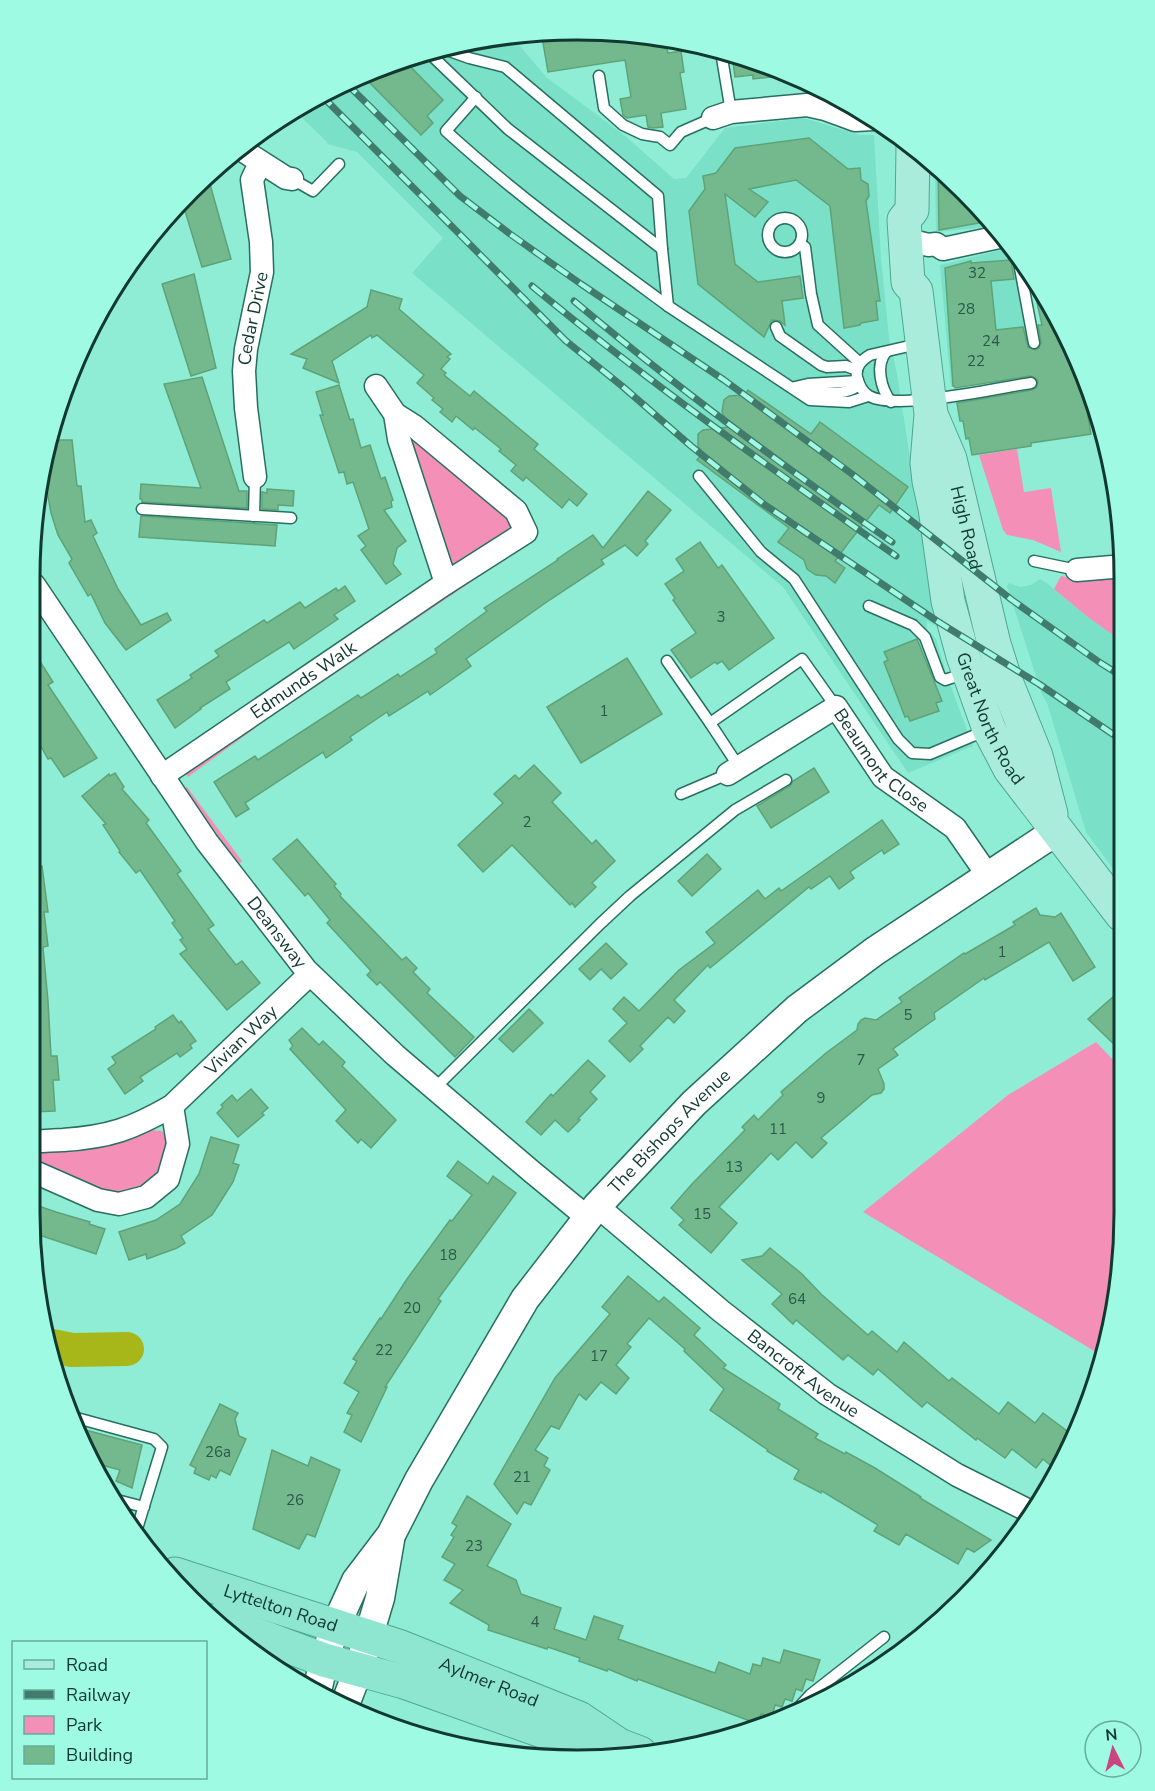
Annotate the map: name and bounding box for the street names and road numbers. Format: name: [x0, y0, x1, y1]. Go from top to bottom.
street label: Cedar Drive: [233, 269, 274, 366]
street label: High Road: [945, 483, 988, 572]
street label: Edmunds Walk: [246, 635, 362, 724]
street label: Great North Road: [951, 649, 1030, 790]
street label: Beaumont Close: [828, 704, 934, 818]
street label: Deansway: [241, 891, 313, 974]
street label: Vivian Way: [199, 999, 283, 1081]
street label: The Bishops Avenue: [603, 1063, 736, 1199]
street label: Bancroft Avenue: [742, 1324, 864, 1423]
street label: Lyttelton Road: [221, 1578, 341, 1638]
street label: Aylmer Road: [435, 1651, 542, 1713]

